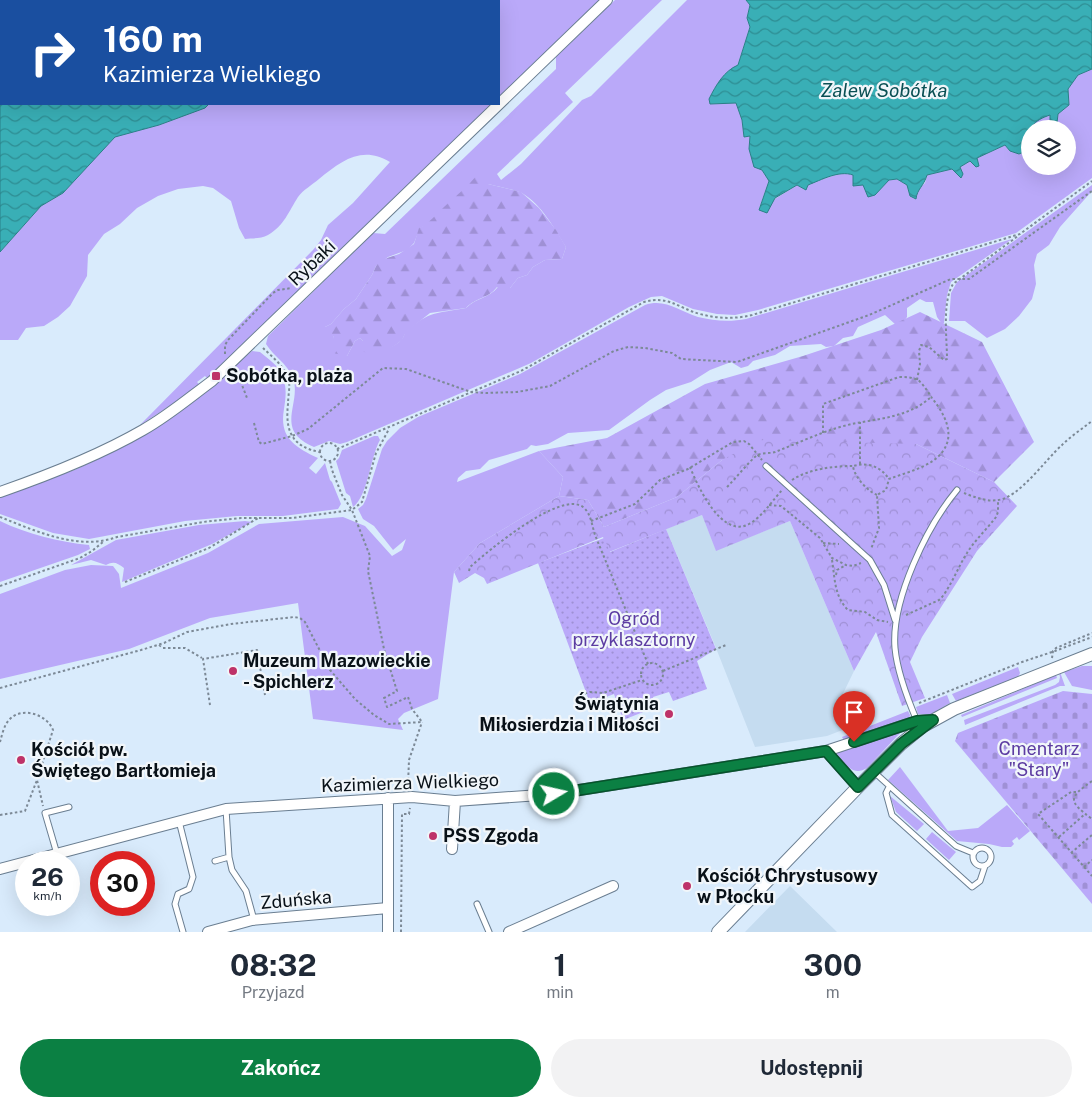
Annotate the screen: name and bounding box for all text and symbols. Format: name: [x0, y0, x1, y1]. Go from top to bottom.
text: 160 m: [103, 19, 203, 60]
icon: right: [20, 20, 85, 85]
text: Kazimierza Wielkiego: [103, 61, 321, 87]
water label: Zalew Sobótka: [821, 79, 947, 101]
map controls: [1021, 120, 1076, 175]
button: layers: [1021, 120, 1076, 175]
street label: Rybaki: [284, 235, 339, 290]
place label: Sobótka, plaża: [226, 365, 353, 386]
marker: Sobótka, plaża: [210, 370, 222, 382]
park label: Ogród przyklasztorny: [573, 608, 696, 650]
place label: Muzeum Mazowieckie - Spichlerz: [243, 650, 431, 692]
marker: Muzeum Mazowieckie - Spichlerz: [227, 665, 239, 677]
pin: [833, 691, 875, 742]
place label: Świątynia Miłosierdzia i Miłości: [479, 692, 659, 735]
icon: arrive: [840, 698, 868, 726]
marker: Świątynia Miłosierdzia i Miłości: [663, 708, 675, 720]
park label: Cmentarz "Stary": [999, 738, 1079, 780]
place label: Kościół pw. Świętego Bartłomieja: [31, 739, 216, 781]
marker: Kościół pw. Świętego Bartłomieja: [15, 754, 27, 766]
position arrow: [527, 767, 579, 819]
street label: Kazimierza Wielkiego: [321, 769, 499, 796]
place label: PSS Zgoda: [443, 825, 539, 846]
marker: PSS Zgoda: [427, 830, 439, 842]
speed limit sign: 30: [90, 851, 155, 916]
text: 26: [31, 862, 64, 892]
place label: Kościół Chrystusowy w Płocku: [697, 865, 878, 907]
marker: Kościół Chrystusowy w Płocku: [681, 880, 693, 892]
street label: Zduńska: [259, 886, 333, 913]
text: km/h: [33, 889, 62, 903]
text: 08:32: [230, 947, 316, 983]
text: 1: [554, 947, 566, 983]
text: 300: [804, 947, 862, 983]
text: Przyjazd: [242, 983, 305, 1002]
text: min: [546, 983, 574, 1002]
text: m: [826, 983, 840, 1002]
button: Zakończ: [20, 1039, 541, 1097]
button: Udostępnij: [551, 1039, 1072, 1097]

